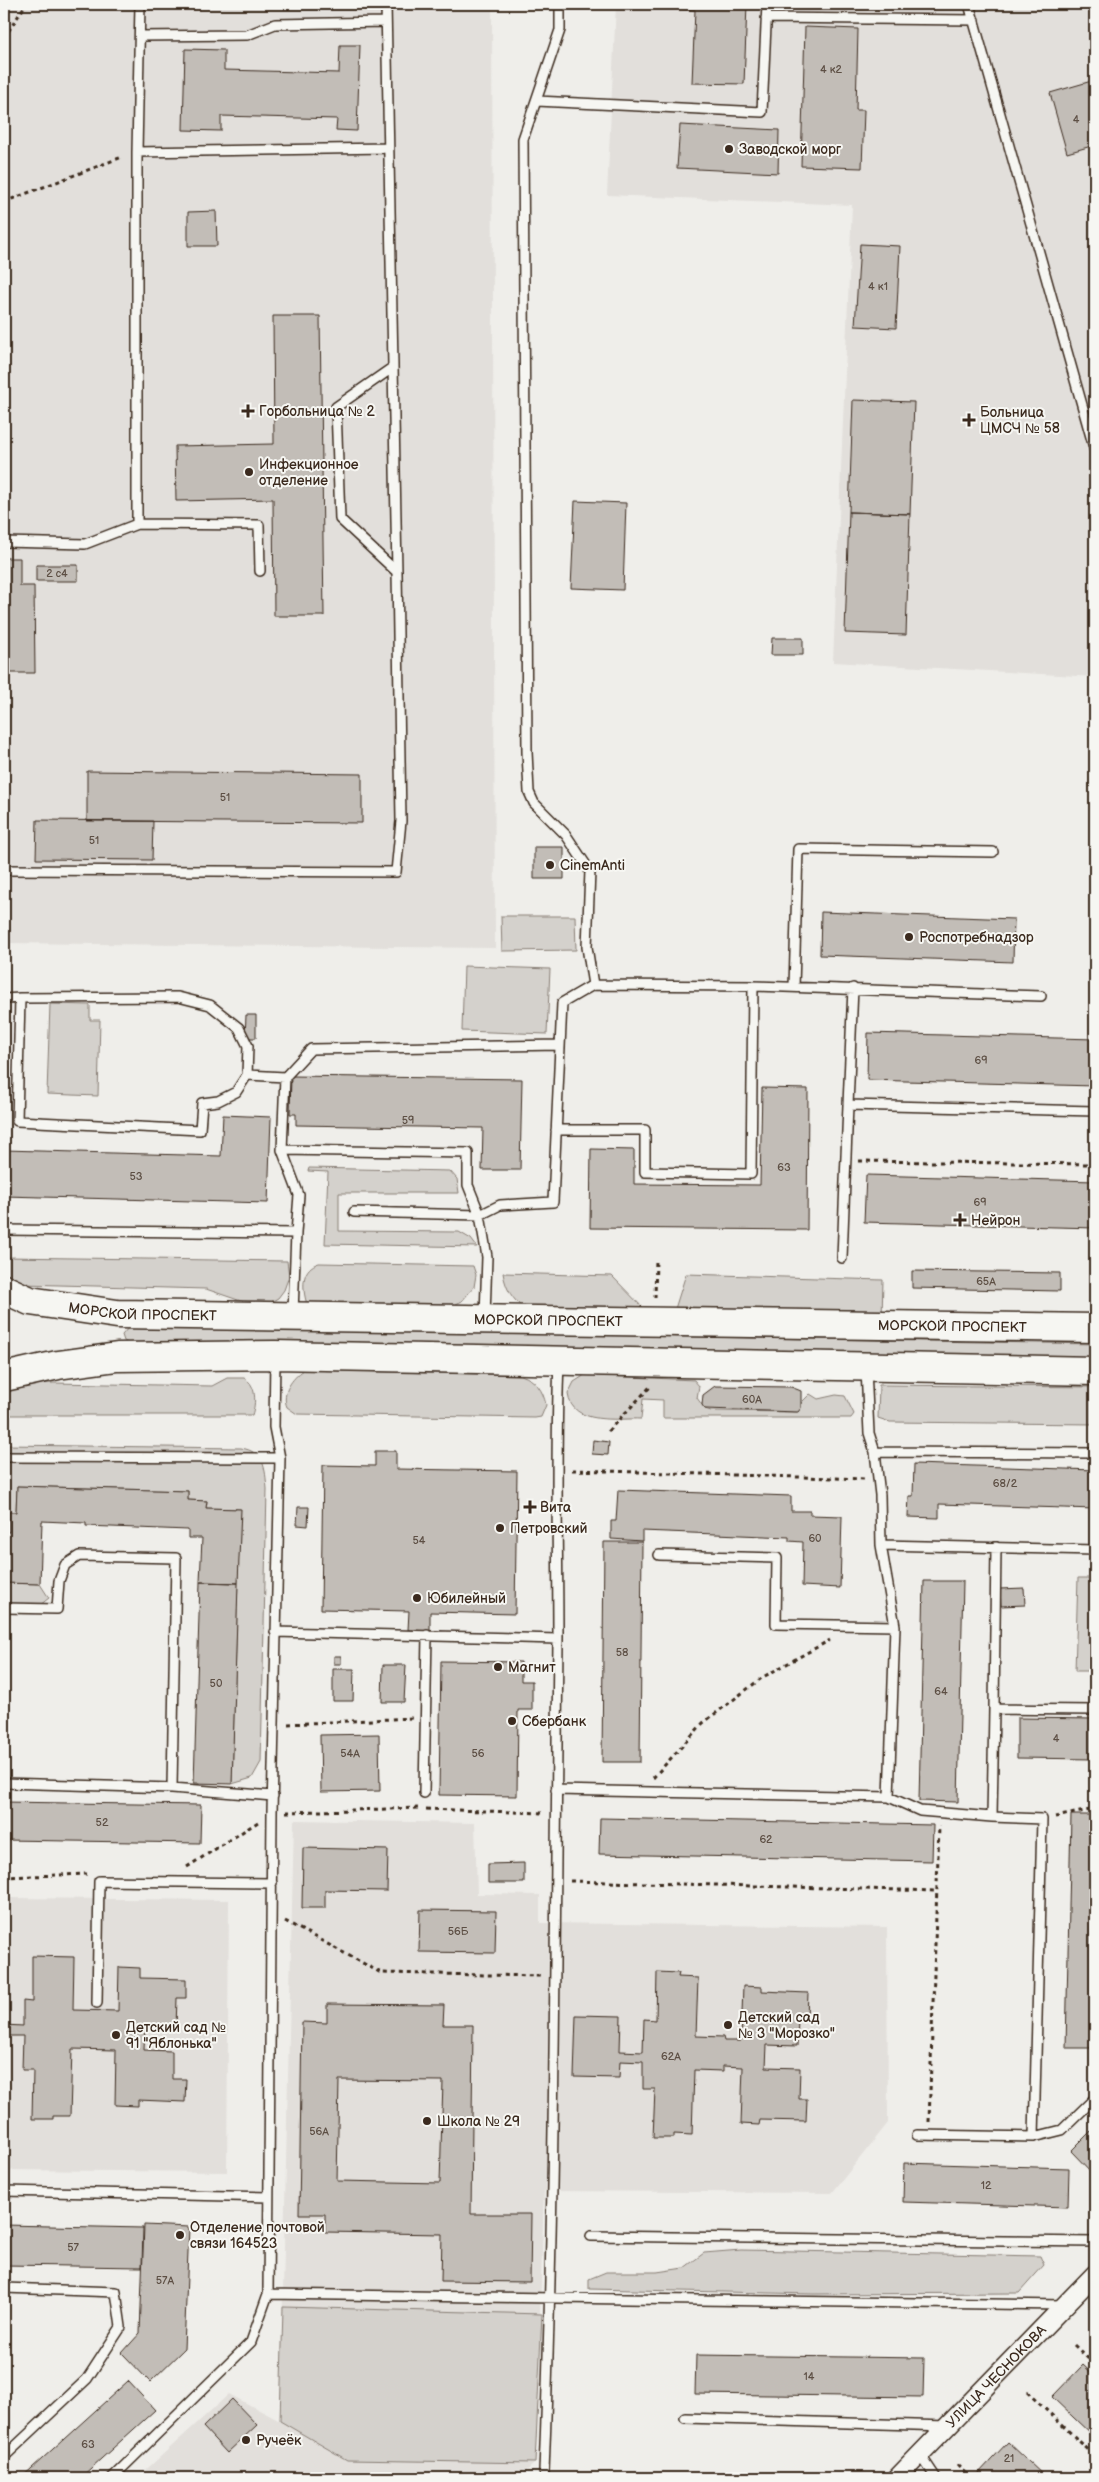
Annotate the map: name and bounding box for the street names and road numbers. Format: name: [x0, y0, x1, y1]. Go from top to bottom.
street label: МОРСКОЙ ПРОСПЕКТ: [67, 1298, 218, 1324]
street label: МОРСКОЙ ПРОСПЕКТ: [474, 1311, 624, 1330]
street label: МОРСКОЙ ПРОСПЕКТ: [878, 1316, 1028, 1336]
street label: УЛИЦА ЧЕСНОКОВА: [942, 2321, 1050, 2431]

